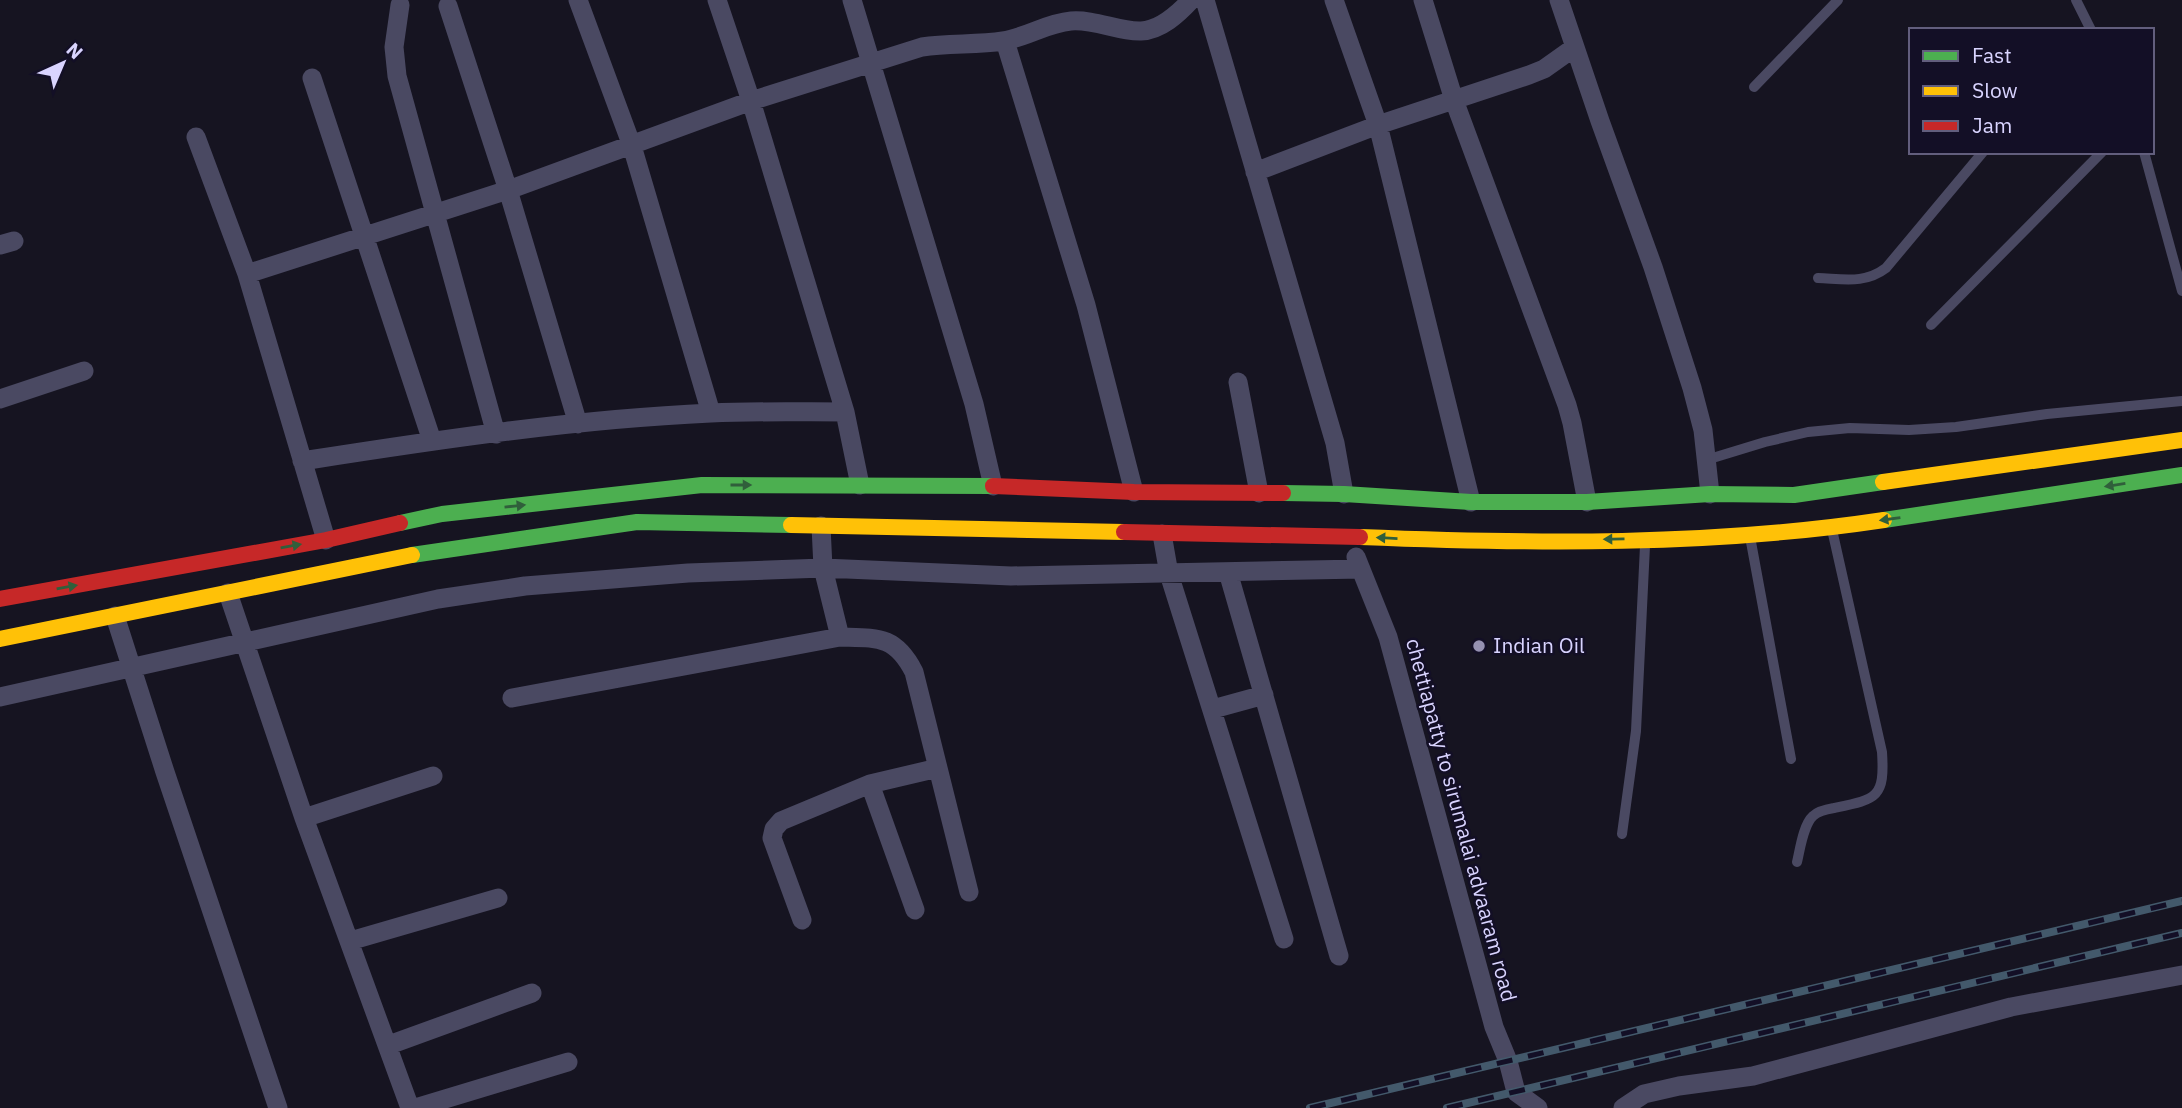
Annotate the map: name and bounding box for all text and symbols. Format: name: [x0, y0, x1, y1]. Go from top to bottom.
north arrow: [28, 28, 98, 98]
legend: [1909, 28, 2154, 154]
text: N: [62, 37, 88, 64]
text: Fast: [1972, 41, 2012, 69]
text: Slow: [1972, 76, 2018, 104]
text: Jam: [1972, 111, 2012, 139]
one-way arrow: [730, 479, 752, 491]
one-way arrow: [2103, 480, 2125, 491]
one-way arrow: [504, 500, 526, 511]
one-way arrow: [1878, 514, 1900, 525]
one-way arrow: [1375, 532, 1397, 543]
one-way arrow: [1603, 534, 1625, 545]
one-way arrow: [280, 540, 302, 551]
one-way arrow: [56, 581, 78, 592]
place label: Indian Oil: [1493, 631, 1585, 659]
street label: chettiapatty to sirumalai advaaram road: [1400, 635, 1524, 1005]
marker: Indian Oil: [1471, 638, 1487, 654]

